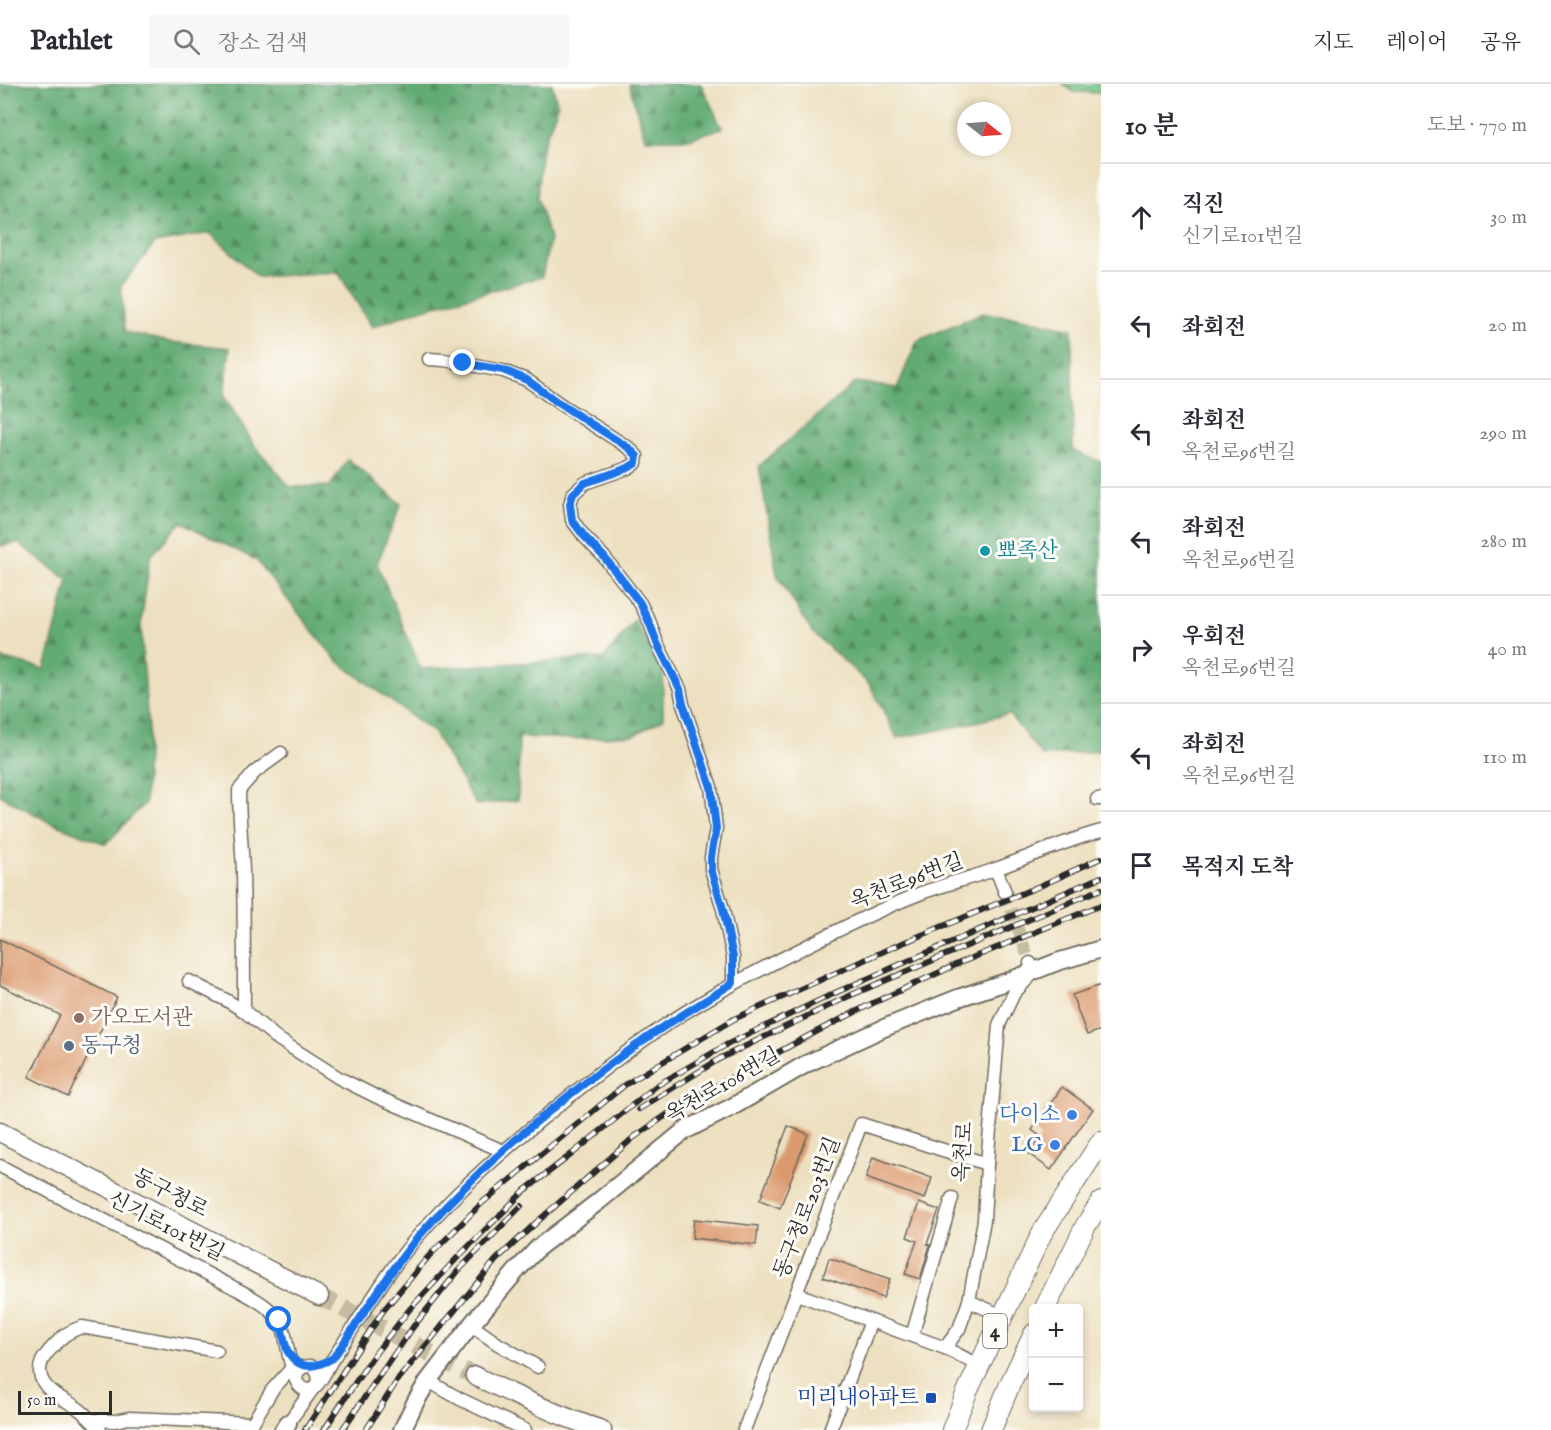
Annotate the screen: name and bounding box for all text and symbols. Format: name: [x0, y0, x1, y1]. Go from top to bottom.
search box: [149, 14, 569, 68]
text: Pathlet: [30, 24, 113, 59]
icon: search: [170, 25, 203, 58]
text: 장소 검색: [218, 30, 307, 58]
text: 지도: [1313, 30, 1354, 57]
text: 레이어: [1387, 30, 1447, 57]
text: 공유: [1480, 30, 1521, 57]
north arrow: [957, 102, 1011, 156]
text: 10 분: [1125, 110, 1178, 143]
text: 도보 · 770 m: [1427, 113, 1527, 138]
text: 직진: [1182, 191, 1225, 219]
icon: ahead: [1125, 201, 1158, 234]
text: 30 m: [1490, 205, 1527, 230]
text: 신기로101번길: [1182, 224, 1303, 249]
icon: left: [1125, 309, 1158, 342]
text: 20 m: [1488, 313, 1527, 338]
text: 좌회전: [1182, 314, 1246, 342]
route end: [449, 349, 475, 375]
text: 좌회전: [1182, 407, 1246, 435]
icon: left: [1125, 417, 1158, 450]
text: 290 m: [1479, 421, 1527, 446]
text: 옥천로96번길: [1182, 440, 1296, 465]
text: 좌회전: [1182, 515, 1246, 543]
icon: left: [1125, 525, 1158, 558]
text: 280 m: [1480, 529, 1527, 554]
place label: 뾰족산: [997, 538, 1059, 565]
marker: 뾰족산: [978, 544, 992, 558]
text: 옥천로96번길: [1182, 548, 1296, 573]
text: 우회전: [1182, 623, 1246, 651]
icon: right: [1125, 633, 1158, 666]
text: 40 m: [1488, 637, 1527, 662]
text: 옥천로96번길: [1182, 656, 1296, 681]
text: 좌회전: [1182, 731, 1246, 759]
icon: left: [1125, 741, 1158, 774]
text: 110 m: [1483, 745, 1527, 770]
text: 옥천로96번길: [1182, 764, 1296, 789]
street label: 옥천로96번길: [846, 848, 968, 916]
icon: arrive: [1125, 849, 1158, 882]
text: 목적지 도착: [1182, 854, 1293, 882]
place label: 가오도서관: [91, 1005, 193, 1032]
marker: 가오도서관: [72, 1011, 86, 1025]
place label: 동구청: [81, 1033, 142, 1060]
marker: 동구청: [62, 1039, 76, 1053]
street label: 옥천로106번길: [661, 1042, 785, 1130]
place label: 다이소: [999, 1102, 1060, 1129]
marker: 다이소: [1065, 1108, 1079, 1122]
street label: 옥천로: [948, 1121, 980, 1183]
place label: LG: [1011, 1132, 1043, 1159]
street label: 동구청로203번길: [769, 1133, 847, 1283]
marker: LG: [1048, 1138, 1062, 1152]
street label: 동구청로: [128, 1164, 212, 1224]
street label: 신기로101번길: [103, 1186, 229, 1268]
map controls: [1029, 1304, 1083, 1412]
button: +: [1029, 1304, 1083, 1358]
route start: [265, 1306, 291, 1332]
road number: 4: [983, 1314, 1007, 1348]
button: −: [1029, 1358, 1083, 1412]
place label: 미리내아파트: [797, 1385, 919, 1412]
scale bar: [18, 1388, 112, 1416]
text: 50 m: [27, 1391, 56, 1411]
marker: 미리내아파트: [924, 1391, 938, 1405]

